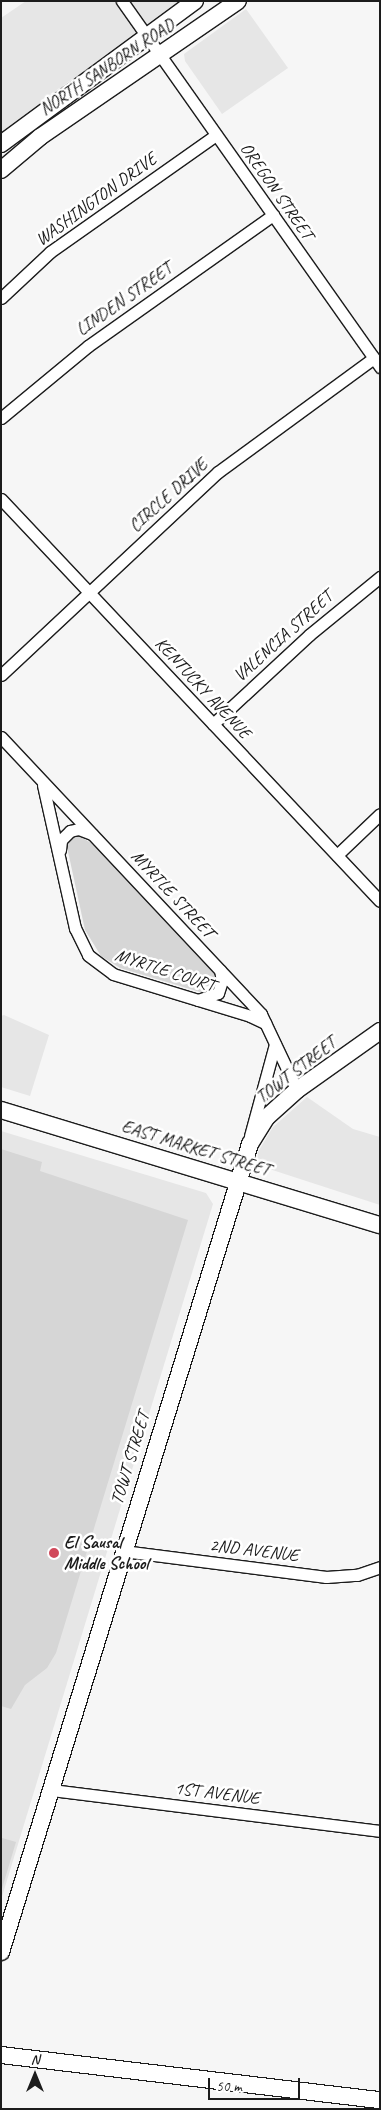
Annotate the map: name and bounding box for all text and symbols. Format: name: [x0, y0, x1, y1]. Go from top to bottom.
street label: NORTH SANBORN ROAD: [35, 14, 179, 120]
street label: OREGON STREET: [236, 138, 318, 244]
street label: WASHINGTON DRIVE: [31, 148, 161, 250]
street label: LINDEN STREET: [72, 258, 176, 340]
street label: CIRCLE DRIVE: [124, 454, 212, 536]
street label: VALENCIA STREET: [229, 586, 337, 686]
street label: KENTUCKY AVENUE: [150, 633, 256, 743]
street label: MYRTLE STREET: [127, 845, 219, 943]
street label: MYRTLE COURT: [113, 944, 217, 996]
street label: TOWT STREET: [252, 1032, 340, 1108]
street label: EAST MARKET STREET: [119, 1115, 273, 1181]
street label: TOWT STREET: [106, 1409, 154, 1507]
place label: El Sausal Middle School: [64, 1532, 149, 1575]
street label: 2ND AVENUE: [209, 1534, 299, 1566]
marker: El Sausal Middle School: [48, 1547, 60, 1559]
street label: 1ST AVENUE: [174, 1777, 260, 1809]
north arrow: [10, 2050, 60, 2100]
text: N: [31, 2051, 39, 2068]
scale bar: [211, 2068, 304, 2100]
text: 50 m: [216, 2077, 242, 2096]

